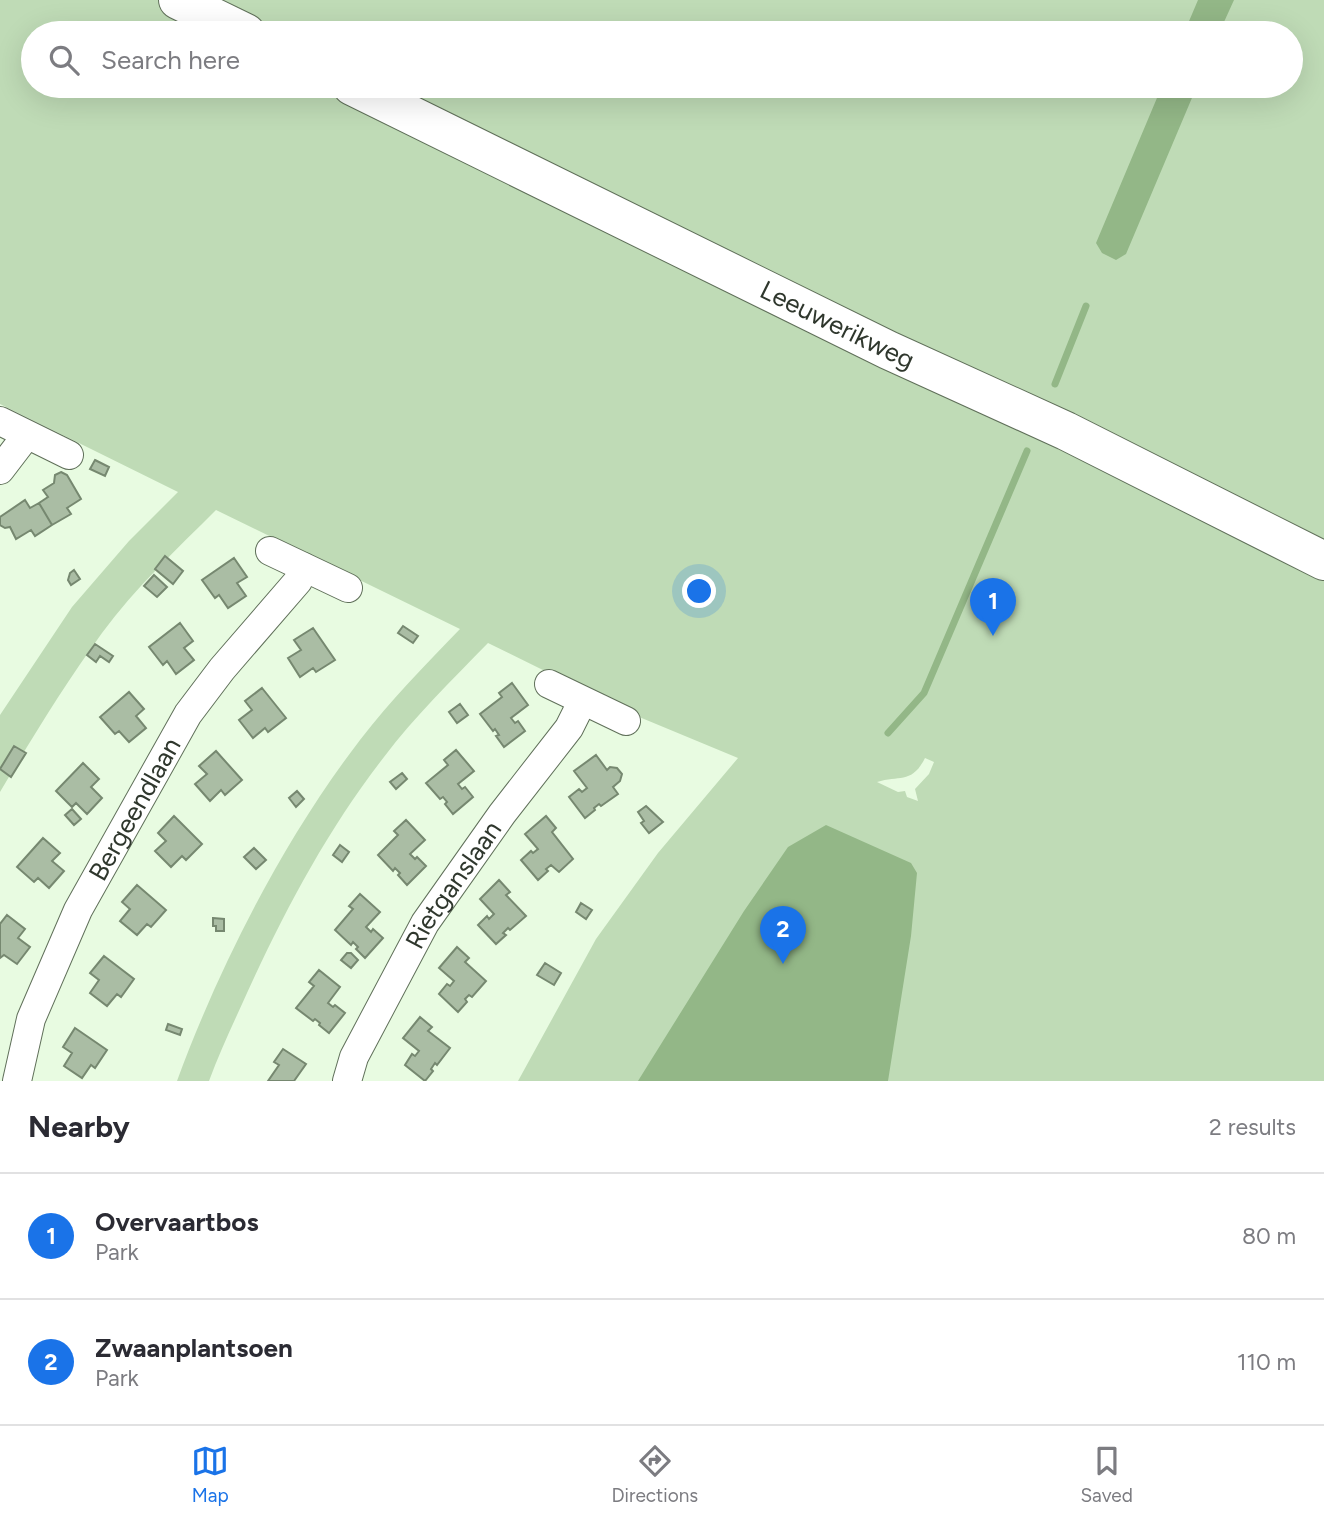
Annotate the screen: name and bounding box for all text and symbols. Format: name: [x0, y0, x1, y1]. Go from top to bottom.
search box: [21, 21, 1303, 98]
icon: search: [45, 41, 83, 79]
text: Search here: [101, 44, 240, 76]
street label: Leeuwerikweg: [755, 274, 920, 376]
your location: [682, 574, 716, 608]
pin: 1: [970, 578, 1016, 636]
street label: Bergeendlaan: [82, 732, 188, 886]
street label: Rietganslaan: [398, 815, 508, 954]
pin: 2: [760, 906, 806, 964]
text: Nearby: [28, 1108, 130, 1145]
text: 2 results: [1209, 1113, 1296, 1141]
text: Overvaartbos: [95, 1206, 259, 1238]
text: 1: [46, 1222, 56, 1250]
text: 80 m: [1242, 1222, 1296, 1250]
text: Park: [95, 1238, 139, 1266]
text: Zwaanplantsoen: [95, 1332, 293, 1364]
text: 2: [44, 1348, 58, 1376]
text: 110 m: [1237, 1348, 1296, 1376]
text: Park: [95, 1364, 139, 1392]
tab: Map: [191, 1442, 229, 1507]
tab: Directions: [611, 1442, 698, 1507]
tab: Saved: [1080, 1442, 1133, 1507]

